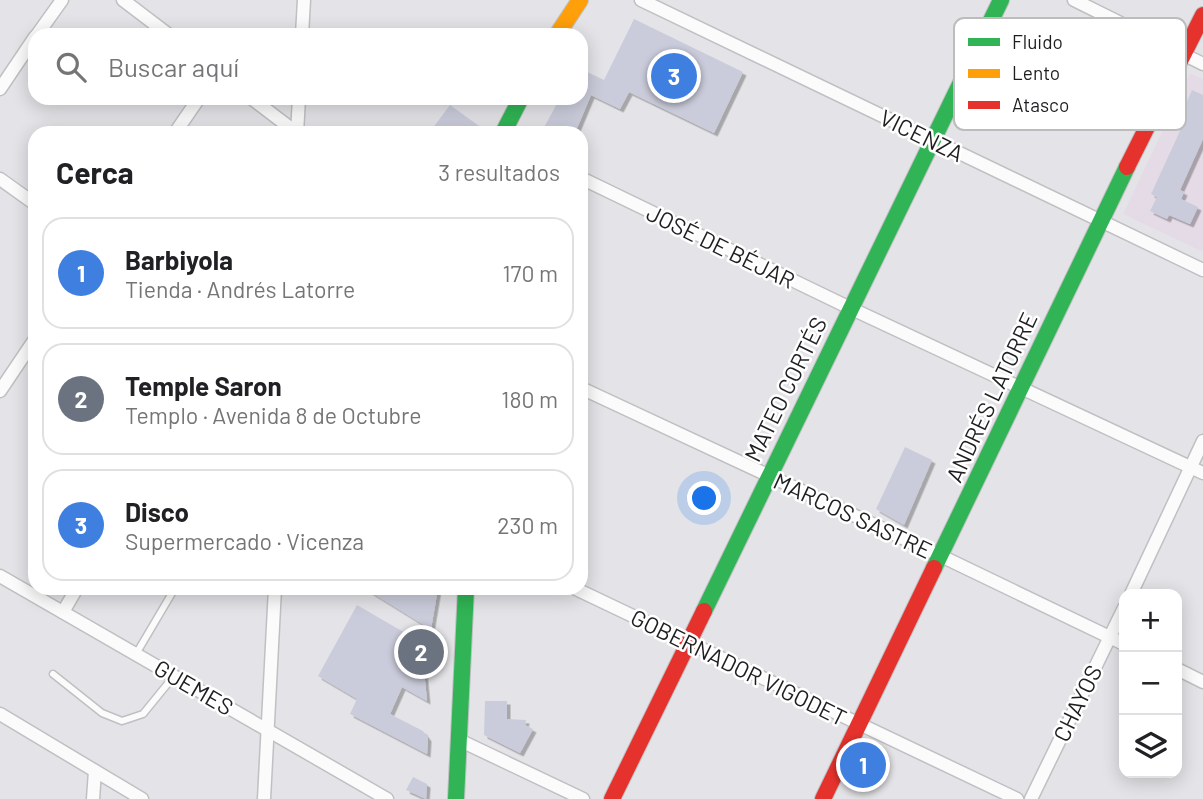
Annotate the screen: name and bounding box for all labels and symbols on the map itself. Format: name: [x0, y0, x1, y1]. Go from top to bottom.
legend: [954, 18, 1186, 130]
text: Fluido: [1012, 30, 1063, 53]
pin: 3: [651, 50, 697, 102]
text: Lento: [1012, 61, 1060, 84]
text: Atasco: [1012, 93, 1069, 116]
street label: VICENZA: [876, 103, 968, 167]
street label: JOSÉ DE BÉJAR: [642, 198, 800, 294]
street label: ANDRÉS LATORRE: [939, 308, 1043, 486]
street label: MATEO CORTÉS: [738, 312, 832, 466]
street label: MARCOS SASTRE: [769, 466, 937, 564]
your location: [687, 481, 721, 515]
street label: GOBERNADOR VIGODET: [627, 603, 851, 731]
pin: 2: [398, 626, 444, 678]
street label: GUEMES: [149, 653, 239, 721]
street label: CHAYOS: [1047, 660, 1107, 746]
pin: 1: [840, 739, 886, 791]

